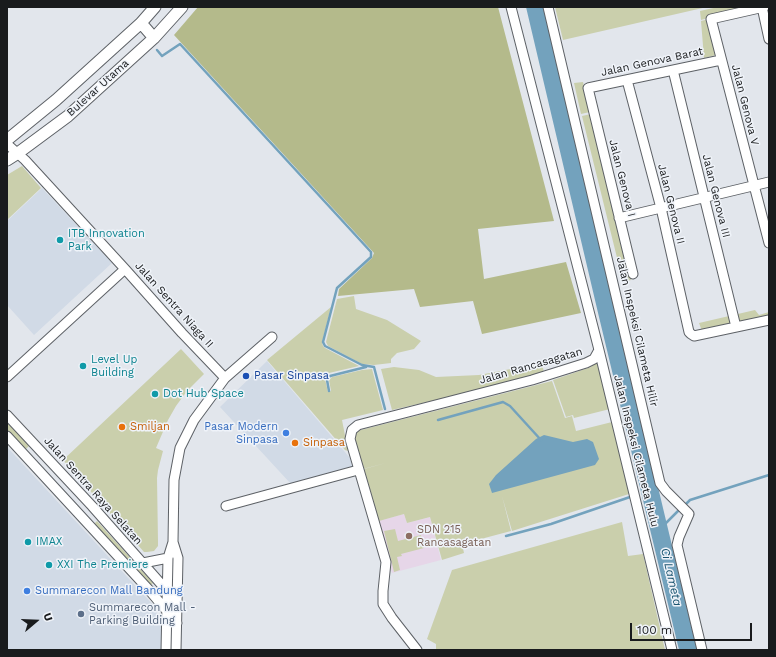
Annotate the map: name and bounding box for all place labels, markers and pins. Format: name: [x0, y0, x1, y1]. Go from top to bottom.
place label: ITB Innovation Park: [68, 227, 145, 253]
marker: ITB Innovation Park: [55, 235, 65, 245]
place label: Level Up Building: [91, 353, 137, 379]
marker: Level Up Building: [78, 361, 88, 371]
place label: Pasar Sinpasa: [254, 369, 329, 383]
marker: Pasar Sinpasa: [241, 371, 251, 381]
place label: Dot Hub Space: [163, 387, 244, 401]
marker: Dot Hub Space: [150, 389, 160, 399]
place label: Smiljan: [130, 420, 170, 434]
place label: Pasar Modern Sinpasa: [204, 420, 278, 446]
marker: Smiljan: [117, 422, 127, 432]
marker: Pasar Modern Sinpasa: [281, 428, 291, 438]
place label: Sinpasa: [303, 436, 345, 450]
marker: Sinpasa: [290, 438, 300, 448]
place label: SDN 215 Rancasagatan: [417, 523, 491, 549]
marker: SDN 215 Rancasagatan: [404, 531, 414, 541]
place label: IMAX: [36, 535, 62, 549]
marker: IMAX: [23, 537, 33, 547]
place label: XXI The Premiere: [57, 558, 148, 572]
marker: XXI The Premiere: [44, 560, 54, 570]
place label: Summarecon Mall Bandung: [35, 584, 183, 598]
marker: Summarecon Mall Bandung: [22, 586, 32, 596]
place label: Summarecon Mall - Parking Building: [89, 601, 196, 627]
marker: Summarecon Mall - Parking Building: [76, 609, 86, 619]

